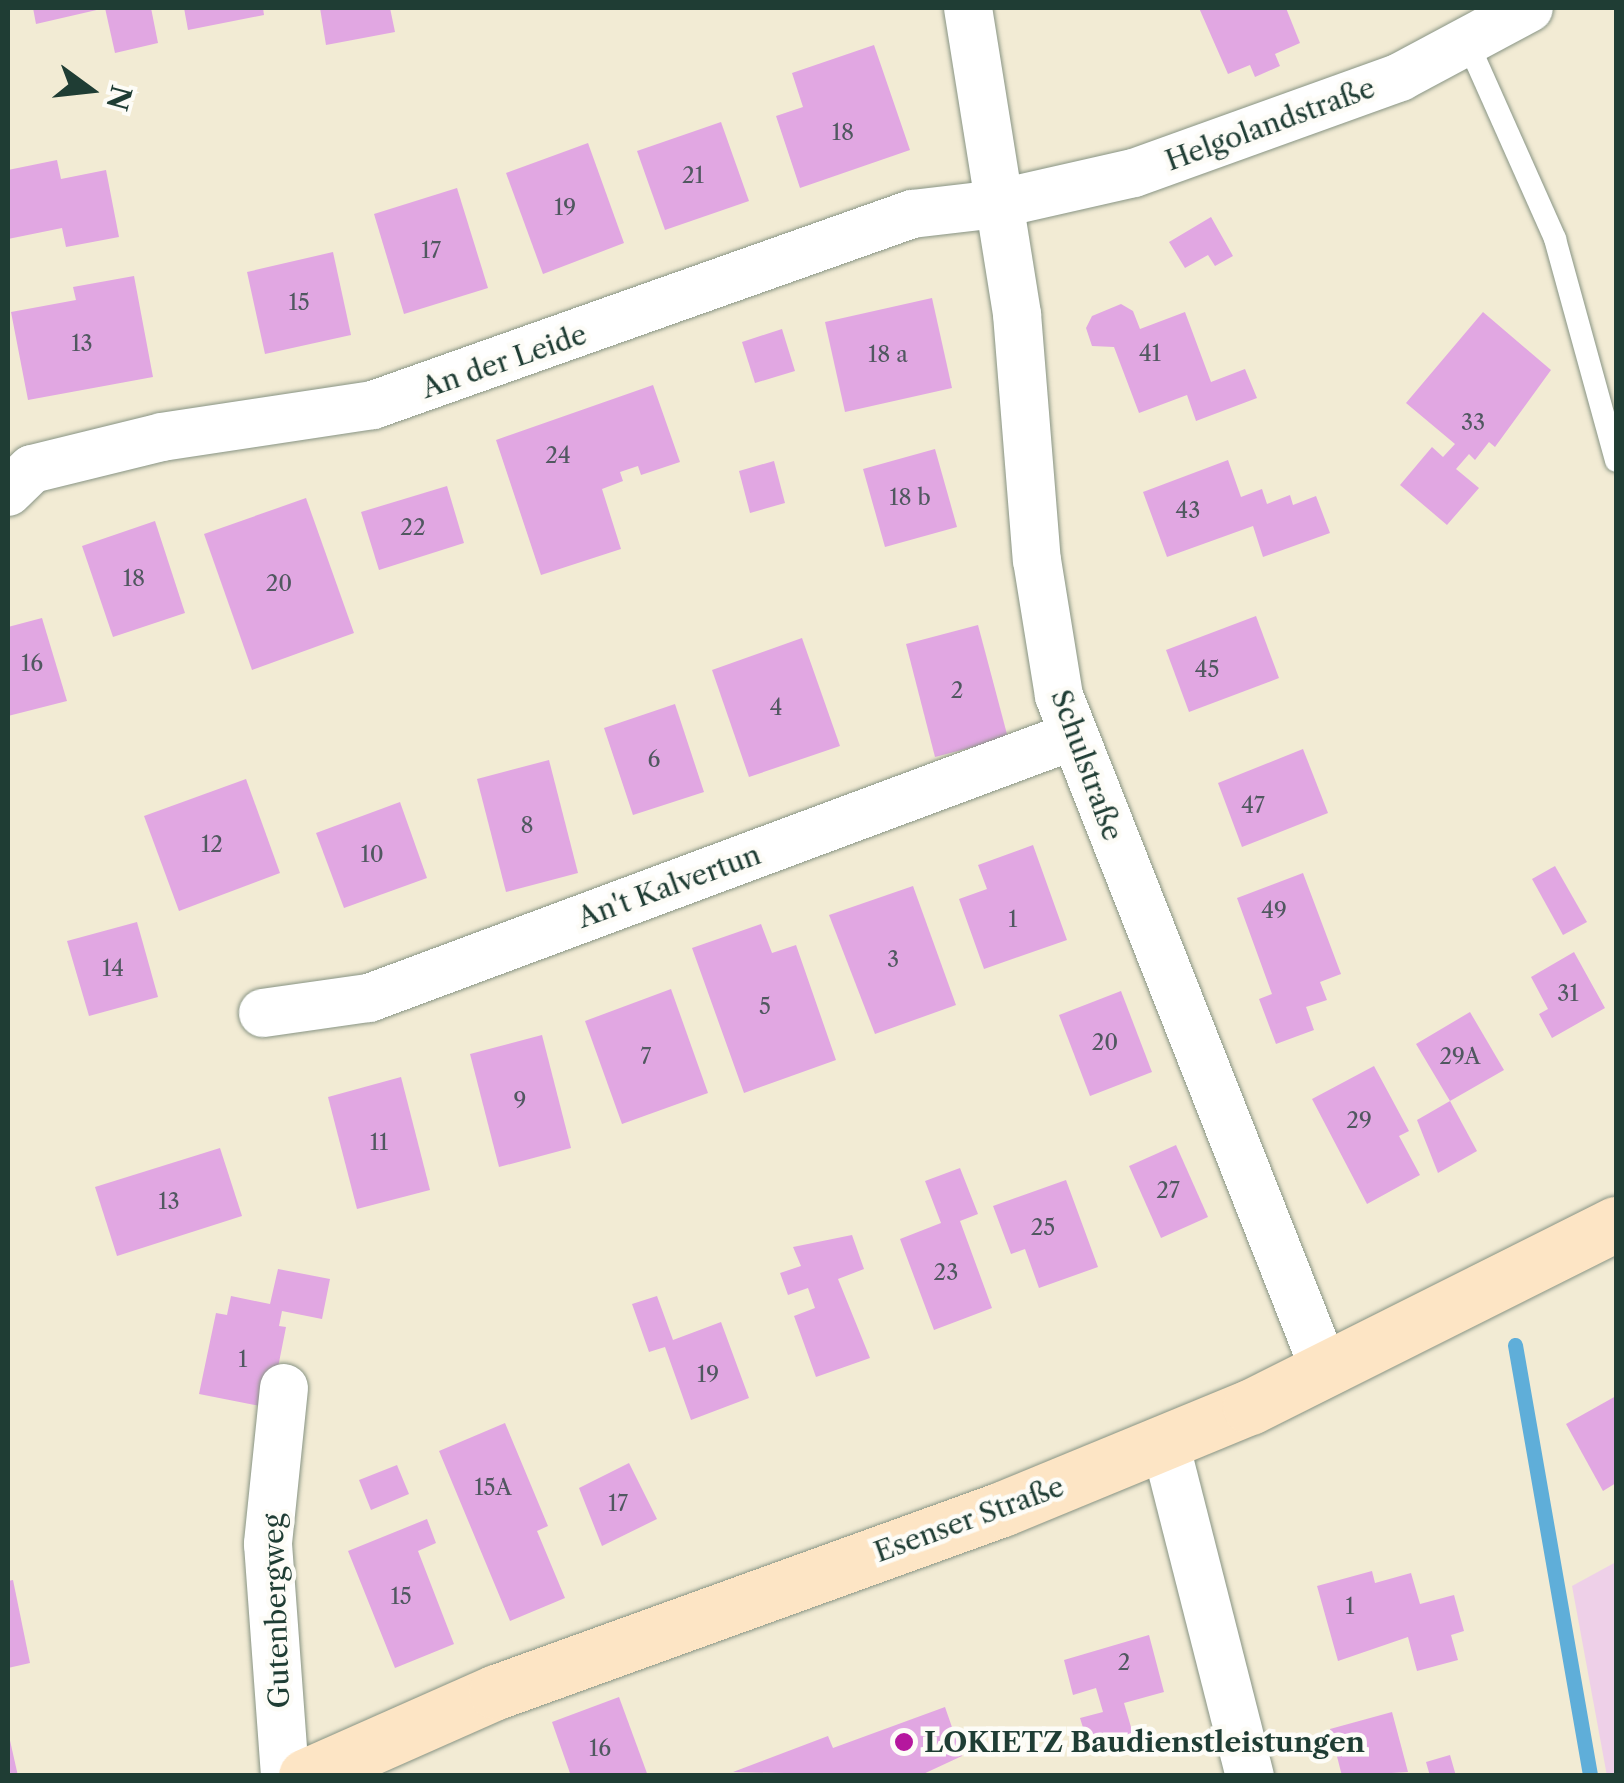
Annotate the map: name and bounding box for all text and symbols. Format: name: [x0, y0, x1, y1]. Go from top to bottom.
north arrow: [40, 40, 140, 140]
street label: Helgolandstraße: [1161, 71, 1379, 177]
text: N: [99, 82, 139, 114]
house number: 18: [832, 120, 854, 146]
house number: 21: [682, 163, 704, 189]
house number: 19: [554, 195, 576, 221]
house number: 17: [421, 238, 441, 264]
house number: 15: [288, 290, 310, 316]
street label: An der Leide: [417, 317, 591, 405]
house number: 13: [71, 331, 93, 357]
house number: 41: [1139, 341, 1161, 367]
house number: 18 a: [868, 342, 908, 368]
house number: 33: [1461, 410, 1485, 436]
house number: 24: [545, 443, 571, 469]
house number: 18 b: [889, 485, 931, 511]
house number: 43: [1176, 498, 1200, 524]
house number: 22: [400, 515, 426, 541]
house number: 18: [123, 566, 145, 592]
house number: 20: [266, 571, 292, 597]
house number: 16: [21, 651, 43, 677]
house number: 45: [1195, 657, 1219, 683]
house number: 2: [951, 678, 963, 704]
street label: Schulstraße: [1044, 685, 1130, 845]
house number: 4: [770, 695, 782, 721]
house number: 6: [648, 747, 660, 773]
house number: 47: [1241, 793, 1265, 819]
house number: 8: [520, 813, 534, 839]
house number: 12: [201, 832, 223, 858]
street label: An't Kalvertun: [573, 837, 765, 935]
house number: 10: [360, 842, 384, 868]
house number: 49: [1261, 898, 1287, 924]
house number: 1: [1008, 907, 1018, 933]
house number: 3: [887, 947, 899, 973]
house number: 14: [102, 956, 124, 982]
house number: 31: [1557, 981, 1579, 1007]
house number: 5: [759, 994, 771, 1020]
house number: 20: [1092, 1030, 1118, 1056]
house number: 7: [641, 1044, 651, 1070]
house number: 29A: [1439, 1044, 1481, 1070]
house number: 9: [514, 1088, 526, 1114]
house number: 29: [1346, 1108, 1372, 1134]
house number: 11: [370, 1130, 388, 1156]
house number: 27: [1156, 1178, 1180, 1204]
house number: 13: [158, 1189, 180, 1215]
house number: 25: [1031, 1215, 1055, 1241]
house number: 23: [934, 1260, 958, 1286]
house number: 1: [238, 1347, 248, 1373]
house number: 19: [697, 1362, 719, 1388]
street label: Esenser Straße: [869, 1469, 1069, 1569]
house number: 15A: [474, 1475, 512, 1501]
house number: 17: [608, 1491, 628, 1517]
street label: Gutenbergweg: [256, 1513, 296, 1709]
house number: 15: [390, 1584, 412, 1610]
house number: 1: [1345, 1594, 1355, 1620]
house number: 2: [1118, 1650, 1130, 1676]
place label: LOKIETZ Baudienstleistungen: [924, 1725, 1365, 1759]
marker: LOKIETZ Baudienstleistungen: [893, 1731, 915, 1753]
house number: 16: [589, 1736, 611, 1762]

